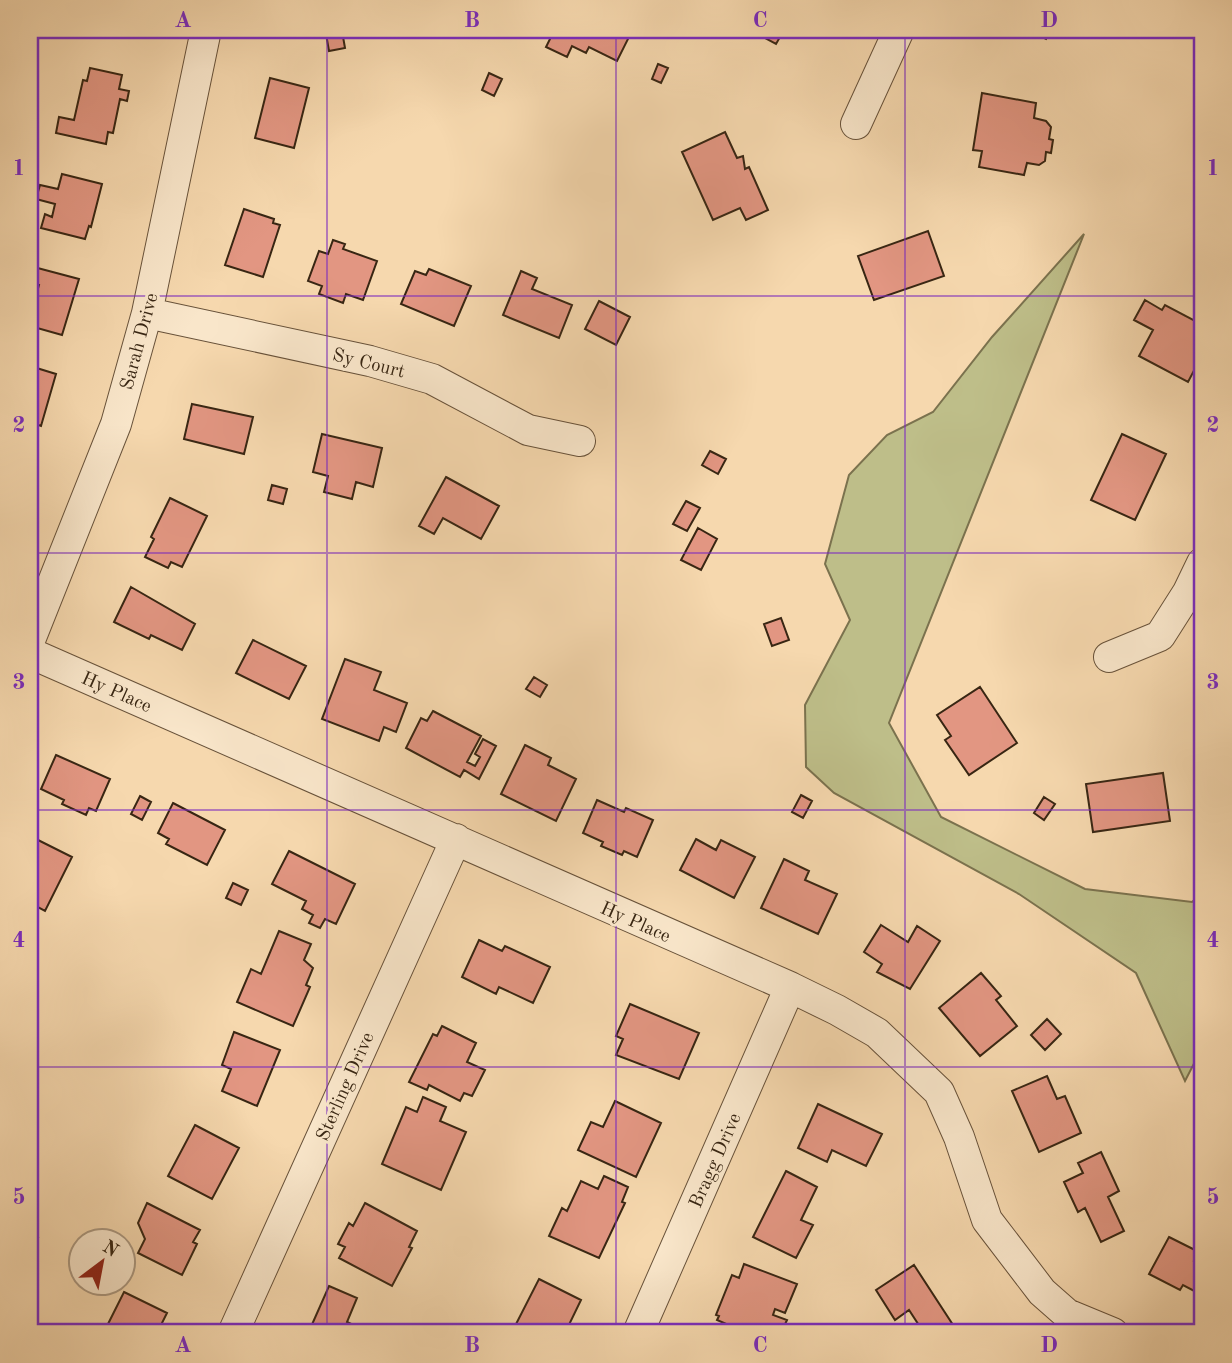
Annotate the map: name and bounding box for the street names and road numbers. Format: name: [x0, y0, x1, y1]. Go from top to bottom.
street label: Sarah Drive: [118, 291, 162, 392]
street label: Sy Court: [330, 346, 407, 383]
street label: Hy Place: [78, 669, 154, 717]
street label: Hy Place: [597, 899, 673, 947]
street label: Sterling Drive: [314, 1030, 379, 1144]
street label: Bragg Drive: [687, 1111, 746, 1211]

